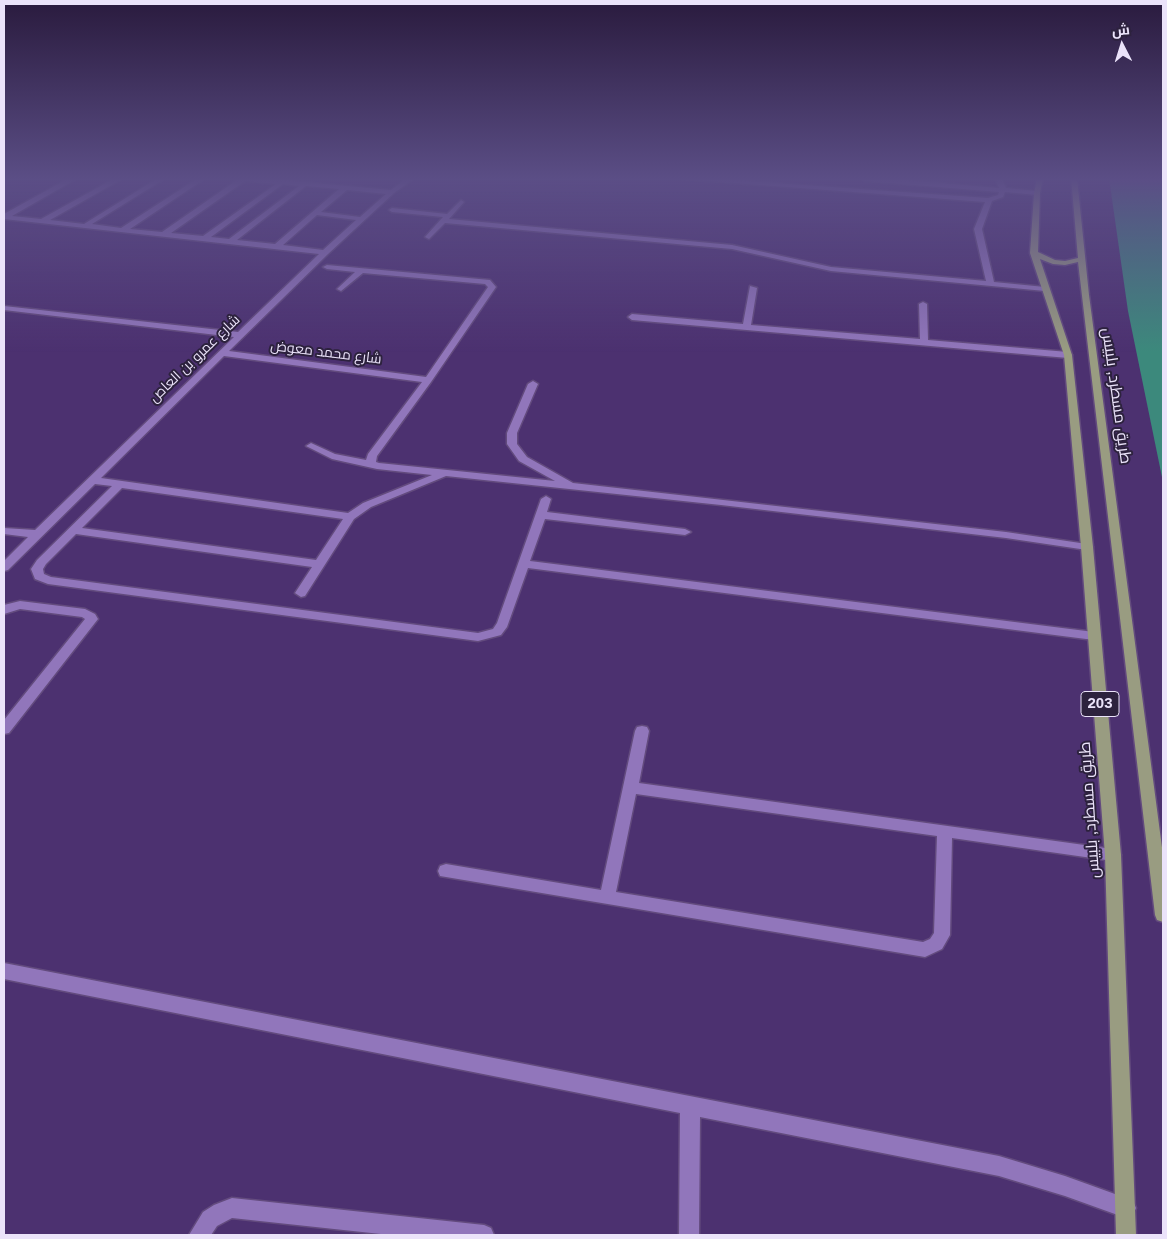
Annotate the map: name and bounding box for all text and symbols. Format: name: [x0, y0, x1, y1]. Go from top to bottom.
north arrow: [1097, 20, 1147, 70]
text: ش: [1111, 21, 1130, 39]
street label: شارع عمرو بن العاص: [146, 312, 244, 406]
street label: طريق مسطرد, بلبيس: [1097, 327, 1135, 465]
street label: شارع محمد معوض: [269, 338, 383, 368]
road number: 203: [1081, 692, 1119, 716]
street label: طريق مسطرد, بلبيس: [1076, 741, 1104, 879]

